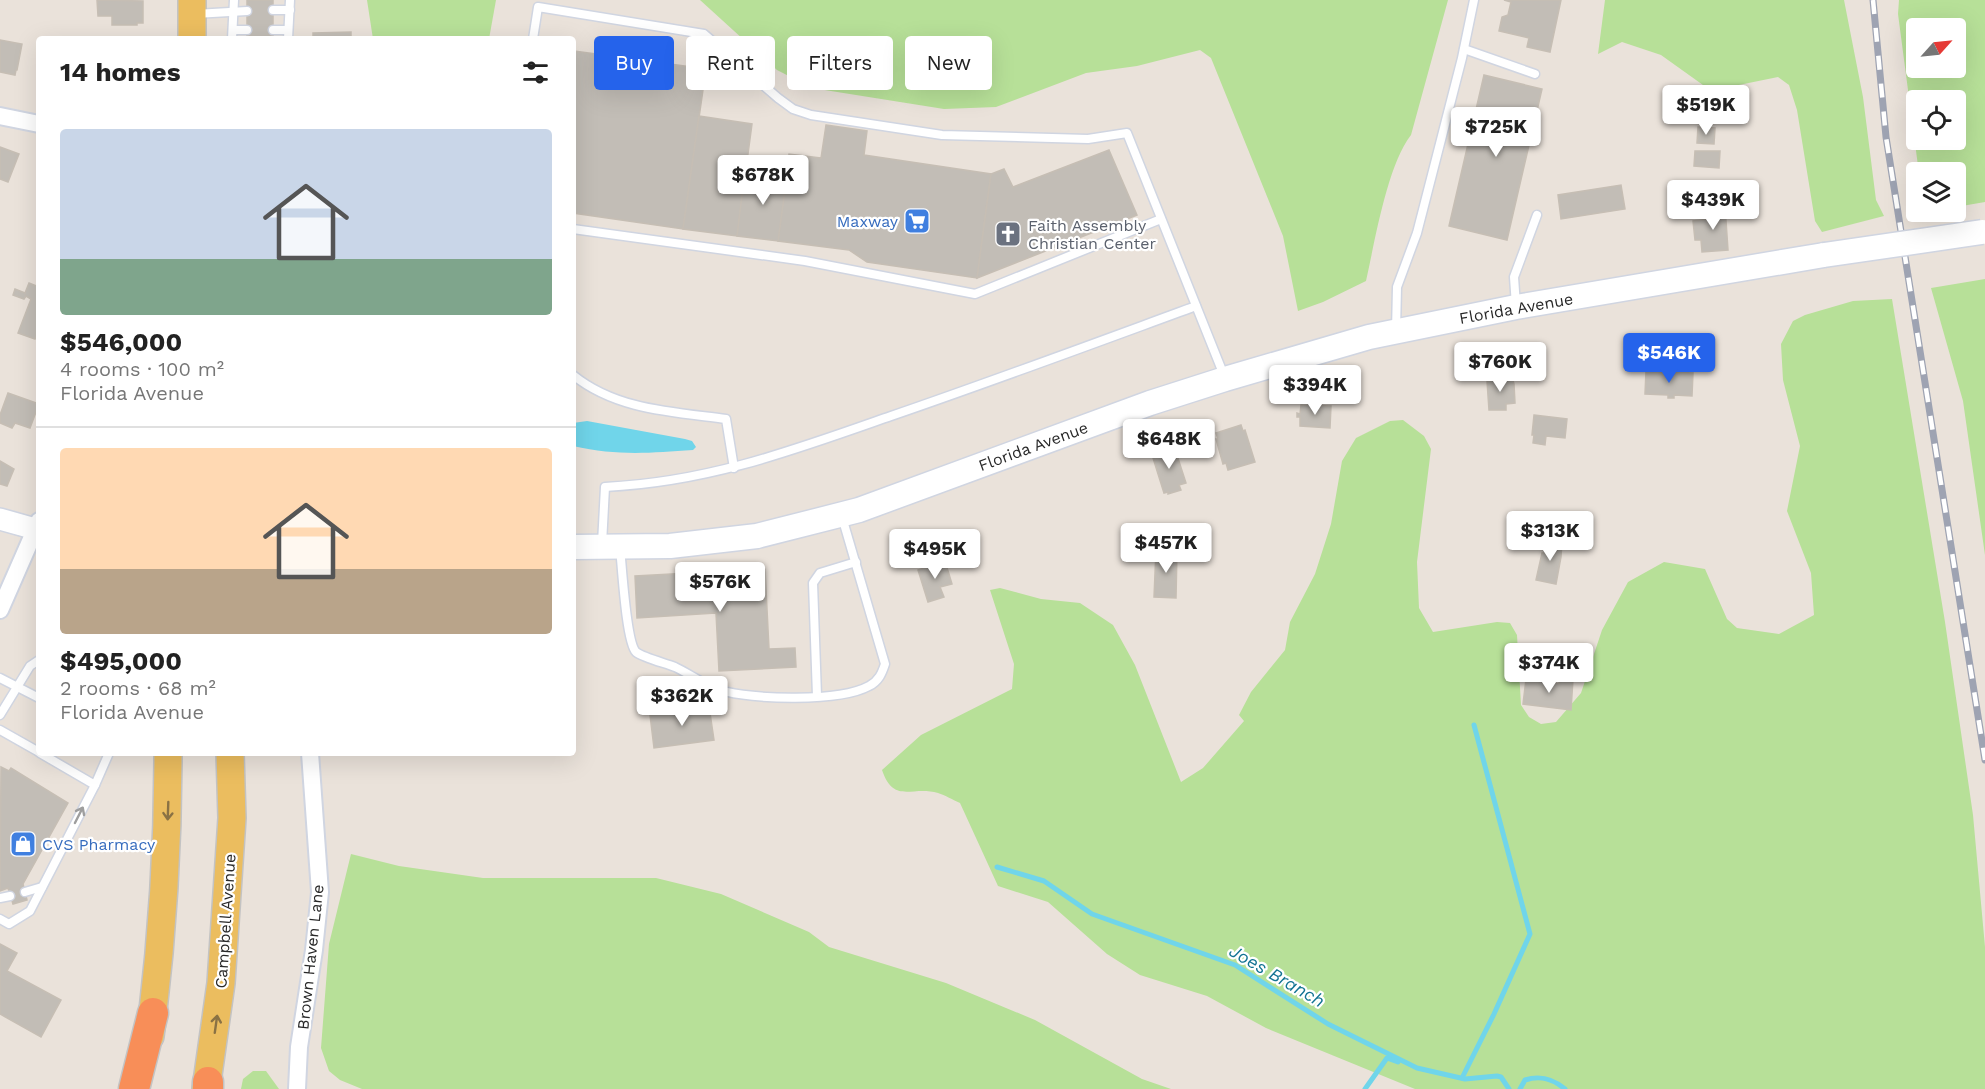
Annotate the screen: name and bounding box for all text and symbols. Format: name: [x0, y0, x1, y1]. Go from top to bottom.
north arrow: [1906, 18, 1966, 78]
map controls: [1906, 18, 1966, 222]
chip: Buy: [594, 36, 674, 90]
chip: Rent: [686, 36, 775, 90]
chip: Filters: [787, 36, 893, 90]
chip: New: [905, 36, 992, 90]
icon: filters: [519, 56, 552, 89]
text: 14 homes: [60, 57, 181, 87]
pin: $519K: [1664, 85, 1748, 136]
button: locate: [1906, 90, 1966, 150]
text: $519K: [1676, 92, 1736, 116]
pin: $725K: [1454, 107, 1538, 158]
text: $725K: [1465, 114, 1527, 138]
pin: $678K: [721, 155, 805, 206]
text: $678K: [732, 162, 794, 186]
button: layers: [1906, 162, 1966, 222]
icon: home: [252, 168, 360, 276]
pin: $439K: [1671, 180, 1755, 231]
text: $439K: [1681, 187, 1745, 211]
supermarket icon: Maxway: [902, 206, 932, 236]
place label: Maxway: [837, 212, 899, 231]
place label: Faith Assembly Christian Center: [1028, 216, 1156, 253]
church icon: Faith Assembly Christian Center: [993, 219, 1023, 249]
street label: Florida Avenue: [1458, 289, 1574, 328]
text: $546,000: [60, 327, 182, 357]
pin: $546K: [1627, 333, 1711, 384]
text: $546K: [1637, 340, 1701, 364]
pin: $760K: [1458, 342, 1542, 393]
text: $760K: [1468, 349, 1532, 373]
text: 4 rooms · 100 m²: [60, 357, 224, 381]
pin: $394K: [1273, 365, 1357, 416]
text: $394K: [1283, 372, 1347, 396]
text: Florida Avenue: [60, 381, 204, 405]
street label: Florida Avenue: [976, 418, 1091, 475]
pin: $648K: [1127, 419, 1211, 470]
text: $648K: [1137, 426, 1201, 450]
icon: home: [252, 487, 360, 595]
pin: $313K: [1508, 511, 1592, 562]
text: $313K: [1520, 518, 1580, 542]
pin: $457K: [1124, 523, 1208, 574]
pin: $495K: [893, 529, 977, 580]
text: $457K: [1135, 530, 1197, 554]
text: $495K: [903, 536, 967, 560]
pin: $576K: [678, 562, 762, 613]
text: $576K: [689, 569, 751, 593]
pin: $374K: [1507, 643, 1591, 694]
text: $495,000: [60, 646, 182, 676]
text: $374K: [1518, 650, 1580, 674]
text: 2 rooms · 68 m²: [60, 676, 216, 700]
pin: $362K: [640, 676, 724, 727]
text: $362K: [651, 683, 713, 707]
text: Florida Avenue: [60, 700, 204, 724]
one-way arrow: [162, 801, 173, 821]
one-way arrow: [74, 806, 86, 824]
shop icon: CVS Pharmacy: [8, 829, 38, 859]
place label: CVS Pharmacy: [42, 835, 156, 854]
street label: Campbell Avenue: [211, 853, 240, 989]
street label: Brown Haven Lane: [293, 884, 328, 1031]
water label: Joes Branch: [1226, 940, 1329, 1011]
one-way arrow: [210, 1015, 221, 1035]

